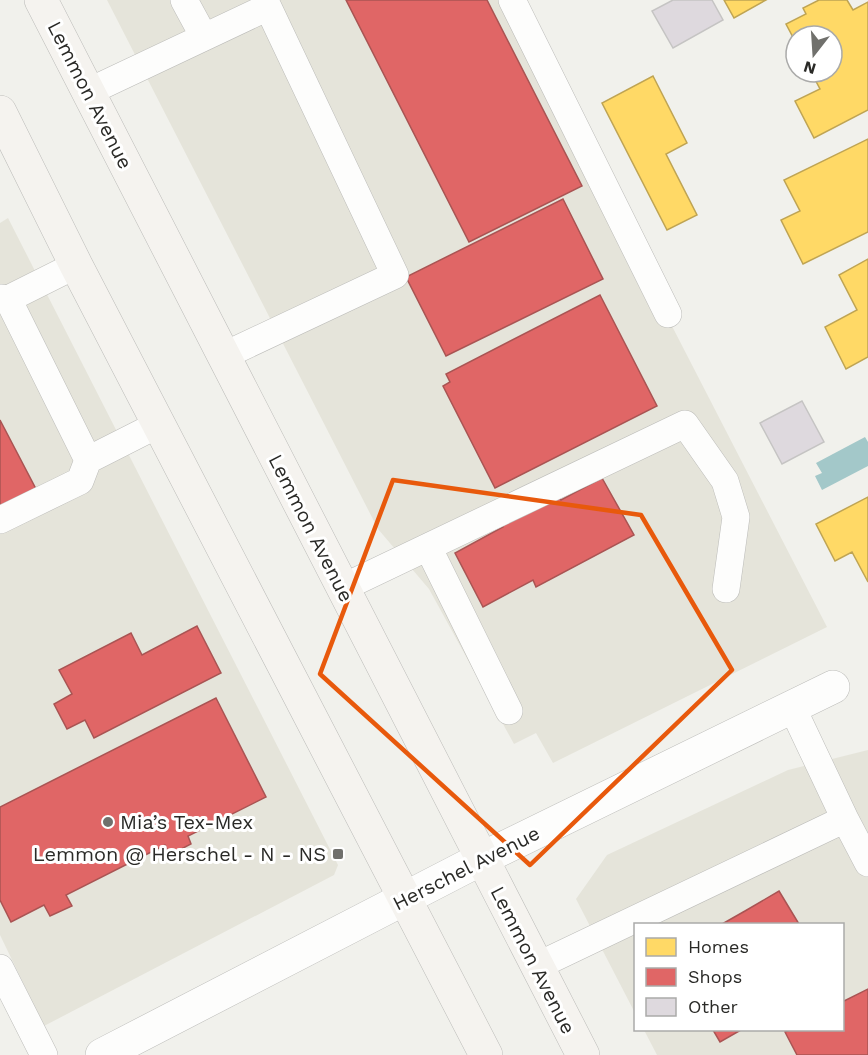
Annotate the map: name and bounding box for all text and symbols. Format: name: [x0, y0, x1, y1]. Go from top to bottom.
street label: Lemmon Avenue: [42, 17, 138, 173]
north arrow: [784, 24, 844, 84]
text: N: [801, 57, 818, 79]
street label: Lemmon Avenue: [263, 450, 359, 606]
place label: Mia’s Tex-Mex: [120, 810, 253, 834]
marker: Mia’s Tex-Mex: [101, 815, 115, 829]
street label: Herschel Avenue: [389, 821, 543, 915]
place label: Lemmon @ Herschel - N - NS: [33, 842, 326, 866]
marker: Lemmon @ Herschel - N - NS: [331, 847, 345, 861]
street label: Lemmon Avenue: [485, 882, 581, 1038]
legend: [634, 923, 844, 1031]
text: Homes: [688, 936, 749, 957]
text: Shops: [688, 966, 742, 987]
text: Other: [688, 996, 738, 1017]

